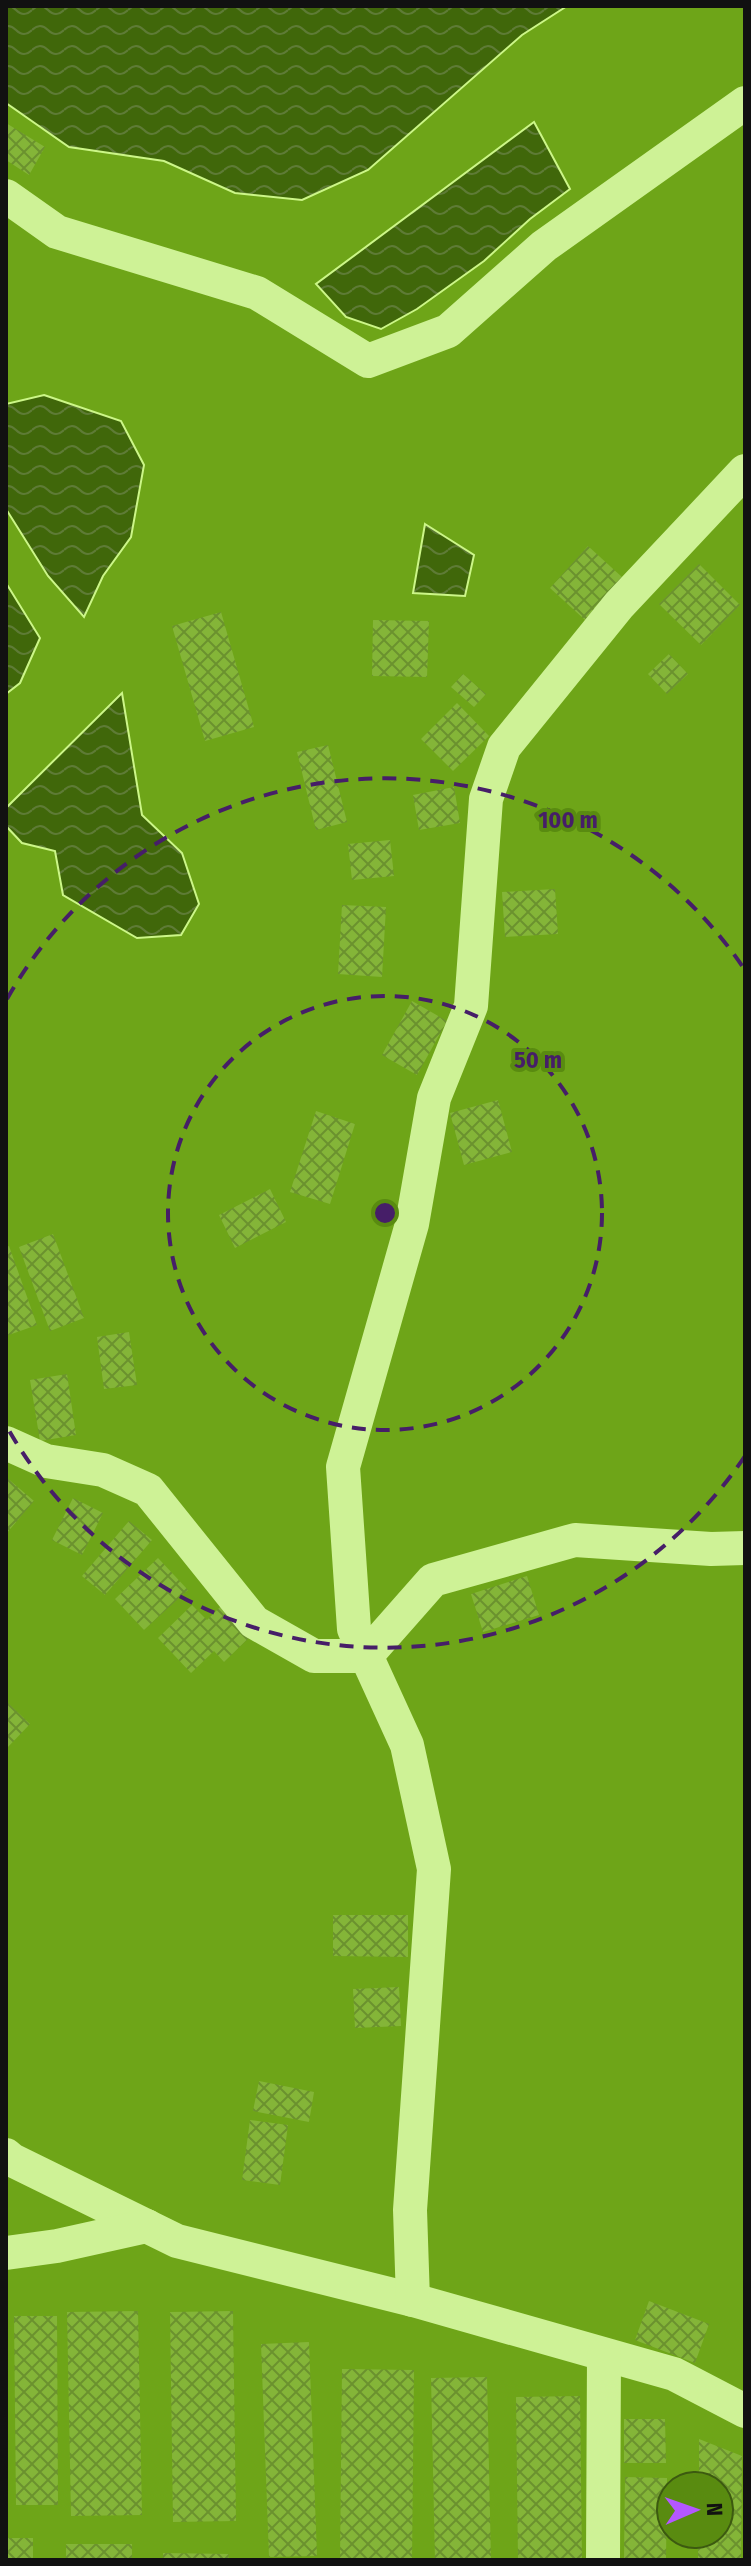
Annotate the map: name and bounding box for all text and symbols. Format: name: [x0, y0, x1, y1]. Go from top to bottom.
text: 100 m: [538, 806, 598, 834]
text: 50 m: [514, 1046, 562, 1074]
centre of rings: [371, 1199, 399, 1227]
north arrow: [655, 2470, 735, 2550]
text: N: [701, 2502, 728, 2516]

